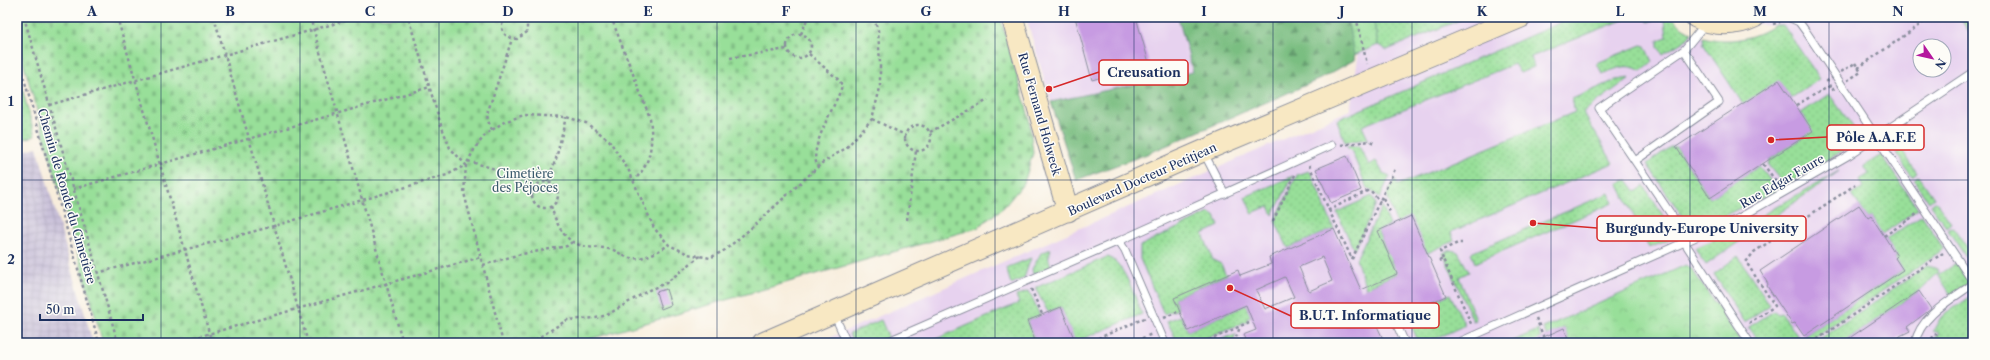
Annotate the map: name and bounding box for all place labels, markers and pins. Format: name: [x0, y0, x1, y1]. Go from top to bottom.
callout: Creusation: [1099, 60, 1188, 85]
callout: Pôle A.A.F.E: [1827, 125, 1924, 150]
callout: Burgundy-Europe University: [1597, 216, 1806, 241]
callout: B.U.T. Informatique: [1291, 303, 1439, 328]

